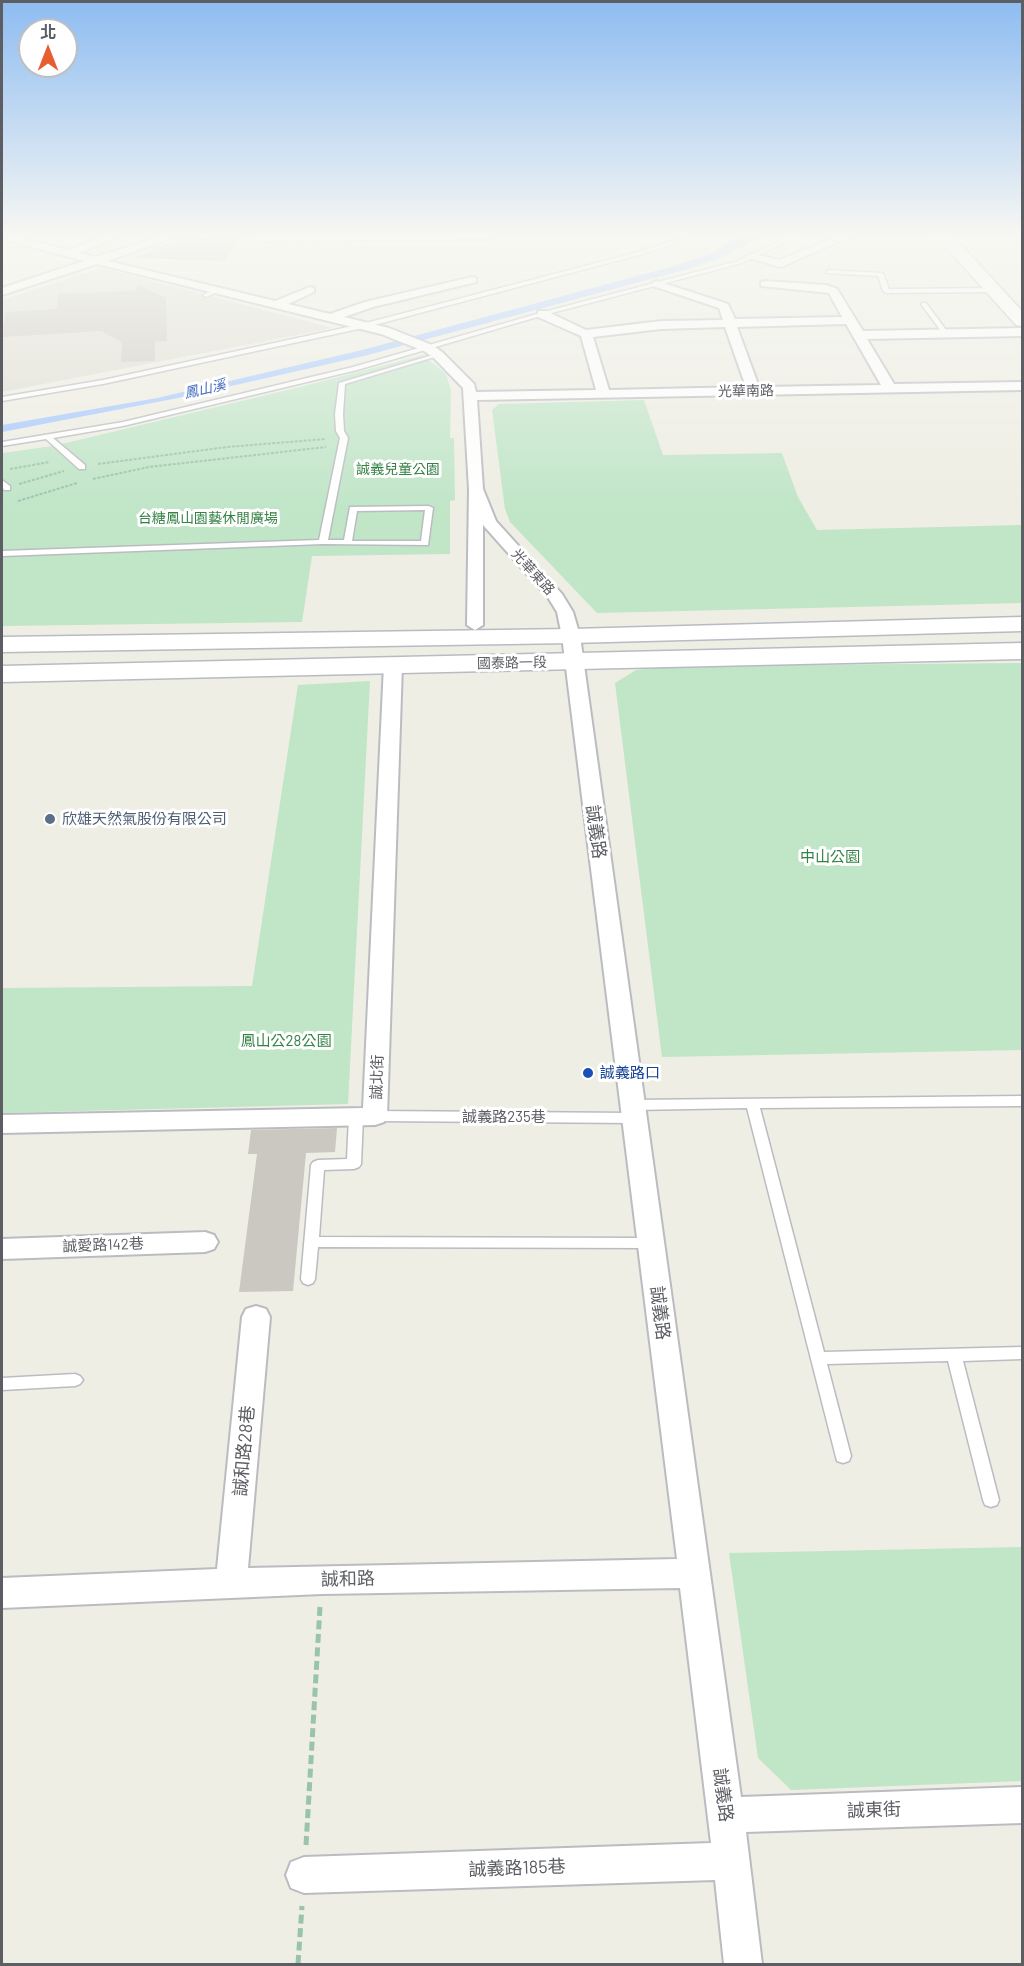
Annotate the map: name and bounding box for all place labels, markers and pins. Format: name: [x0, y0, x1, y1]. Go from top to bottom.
place label: 欣雄天然氣股份有限公司: [62, 810, 227, 828]
marker: 欣雄天然氣股份有限公司: [43, 812, 57, 826]
place label: 誠義路口: [600, 1064, 660, 1082]
marker: 誠義路口: [581, 1066, 595, 1080]

